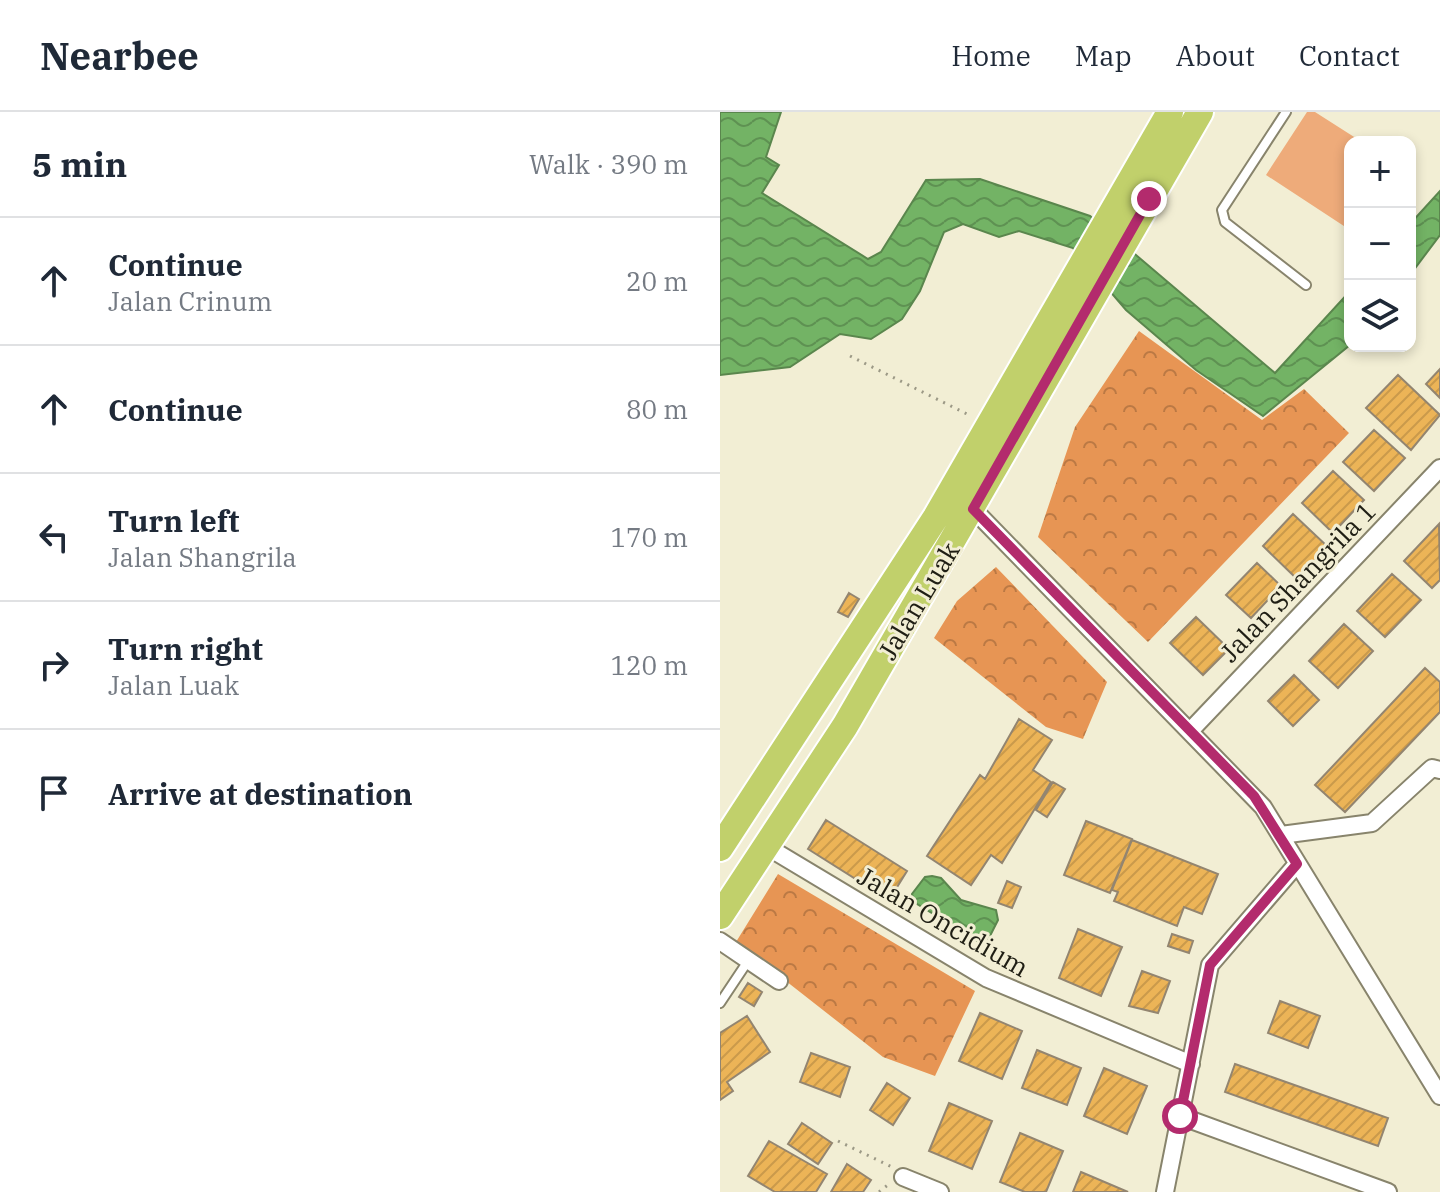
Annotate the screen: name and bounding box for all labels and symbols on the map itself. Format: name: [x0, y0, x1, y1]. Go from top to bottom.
route end: [1131, 181, 1167, 217]
street label: Jalan Shangrila 1: [1212, 494, 1383, 669]
street label: Jalan Luak: [870, 535, 967, 665]
street label: Jalan Oncidium: [852, 858, 1035, 984]
route start: [1162, 1098, 1198, 1134]

